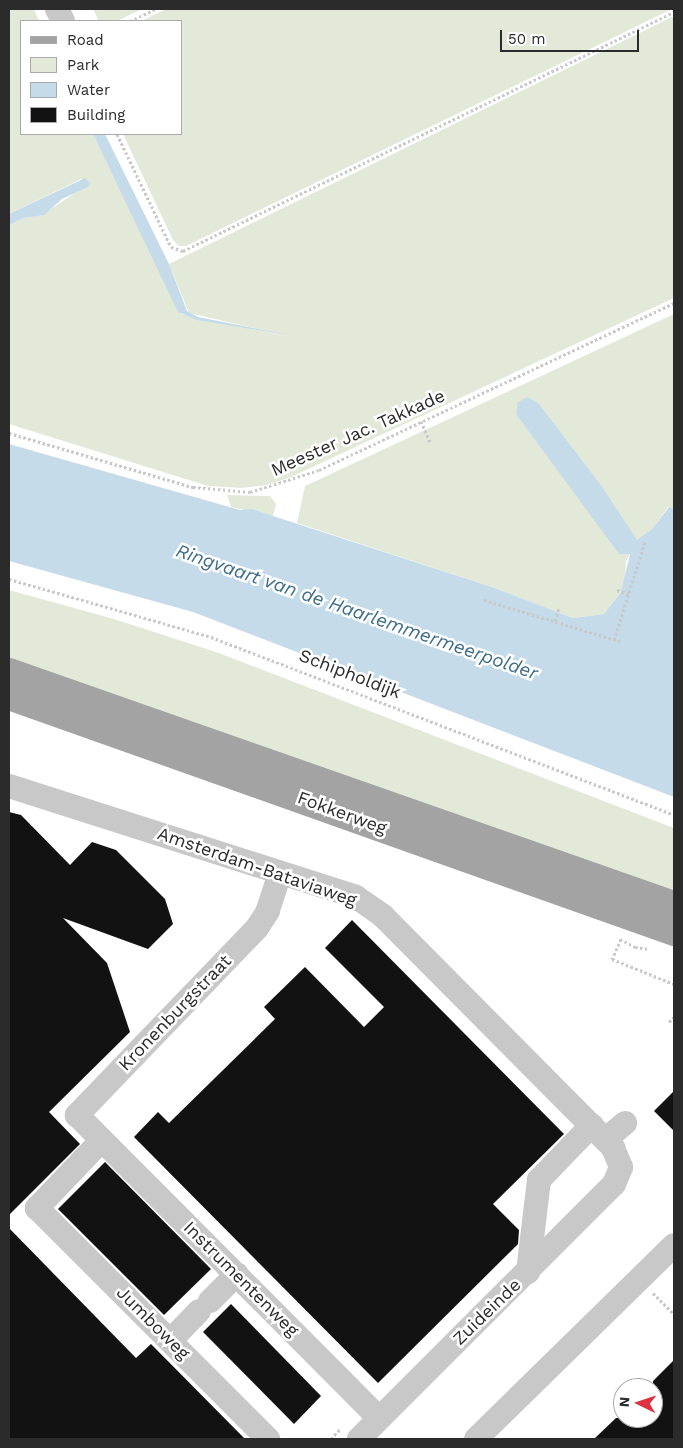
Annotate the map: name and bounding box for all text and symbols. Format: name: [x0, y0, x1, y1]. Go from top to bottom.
legend: [20, 20, 182, 135]
scale bar: [503, 20, 642, 52]
text: 50 m: [508, 30, 545, 48]
text: Road: [67, 31, 104, 49]
text: Park: [67, 56, 99, 74]
text: Water: [67, 81, 110, 99]
text: Building: [67, 106, 125, 124]
street label: Meester Jac. Takkade: [267, 385, 449, 481]
water label: Ringvaart van de Haarlemmermeerpolder: [173, 539, 541, 685]
street label: Schipholdijk: [296, 645, 404, 703]
street label: Fokkerweg: [294, 787, 390, 839]
street label: Amsterdam-Bataviaweg: [155, 823, 359, 911]
street label: Kronenburgstraat: [114, 951, 236, 1075]
street label: Instrumentenweg: [179, 1217, 303, 1341]
street label: Zuideinde: [449, 1274, 525, 1350]
street label: Jumboweg: [112, 1282, 194, 1364]
north arrow: [613, 1378, 663, 1428]
text: N: [616, 1396, 632, 1408]

